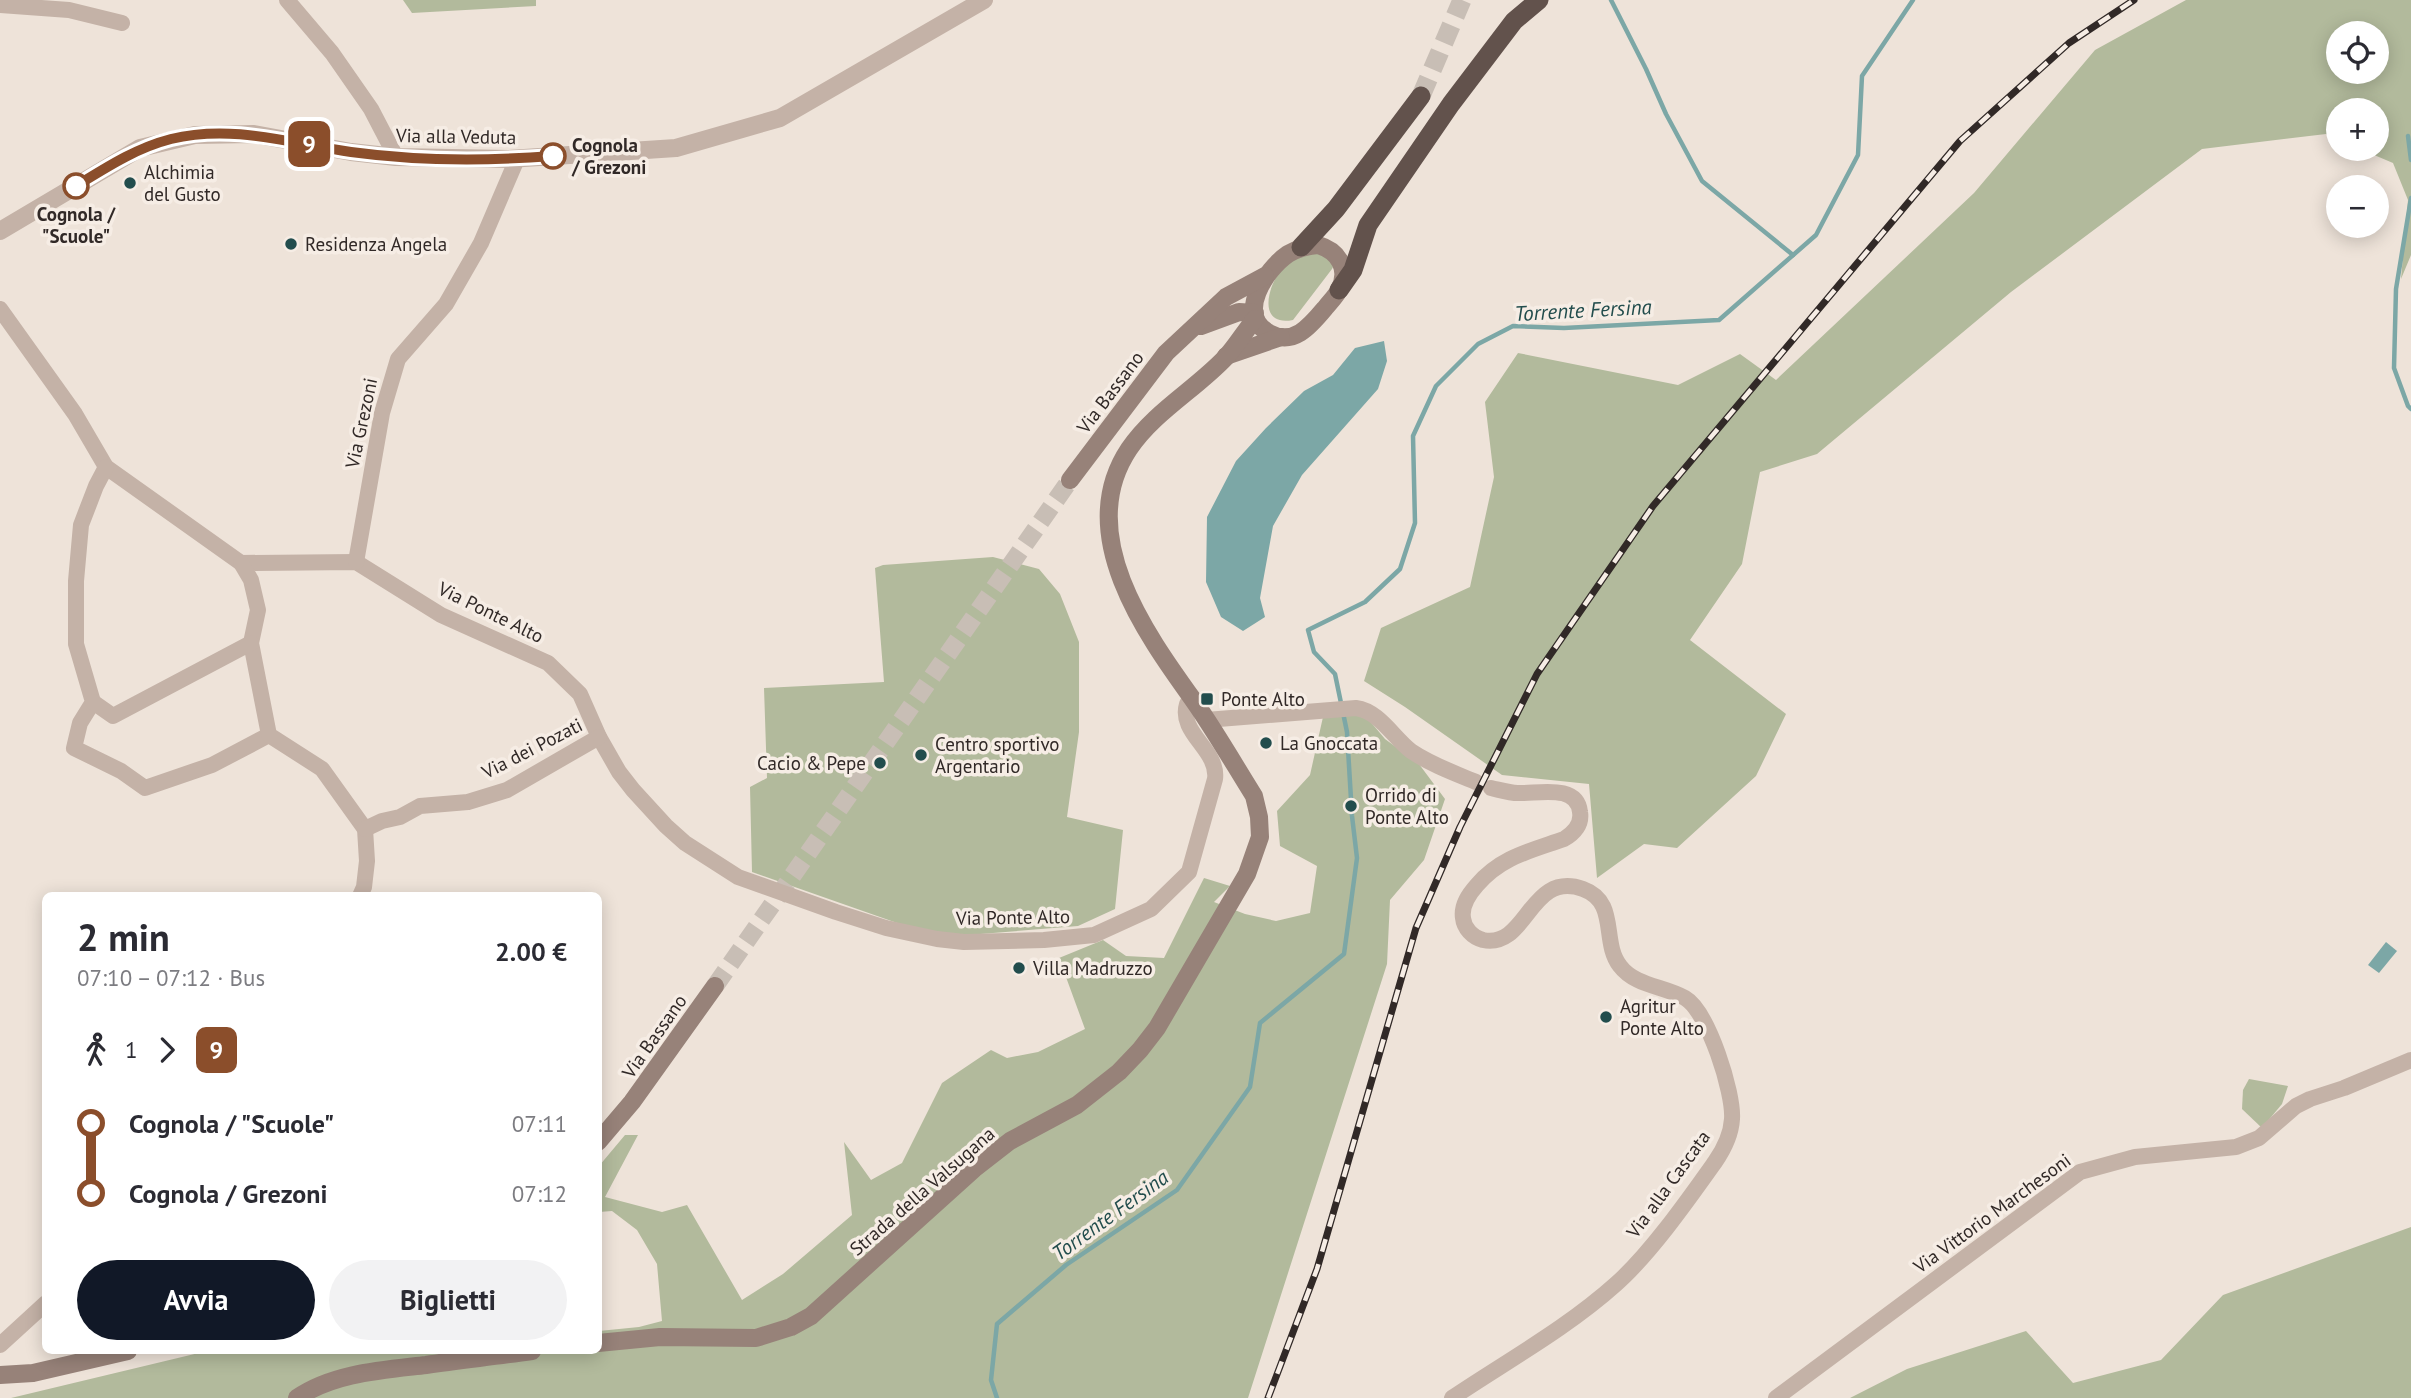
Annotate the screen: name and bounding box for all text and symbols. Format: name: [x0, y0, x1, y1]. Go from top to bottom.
map controls: [2326, 21, 2389, 238]
button: locate: [2326, 21, 2389, 84]
button: +: [2326, 98, 2389, 161]
line badge: 9: [286, 121, 332, 167]
street label: Via alla Veduta: [395, 123, 516, 149]
text: 9: [302, 128, 316, 159]
place label: Cognola / Grezoni: [571, 133, 646, 179]
marker: Cognola / Grezoni: [540, 143, 566, 169]
place label: Alchimia del Gusto: [144, 160, 221, 206]
marker: Cognola / "Scuole": [63, 173, 89, 199]
marker: Alchimia del Gusto: [122, 175, 138, 191]
button: −: [2326, 175, 2389, 238]
place label: Cognola / "Scuole": [37, 202, 116, 248]
place label: Residenza Angela: [305, 232, 447, 256]
marker: Residenza Angela: [283, 236, 299, 252]
water label: Torrente Fersina: [1514, 293, 1653, 327]
street label: Via Bassano: [1071, 346, 1149, 439]
street label: Via Grezoni: [340, 376, 382, 471]
street label: Via Ponte Alto: [433, 576, 548, 648]
place label: Ponte Alto: [1221, 687, 1305, 711]
marker: Ponte Alto: [1199, 691, 1215, 707]
street label: Via dei Pozati: [477, 712, 586, 784]
place label: La Gnoccata: [1280, 731, 1378, 755]
place label: Centro sportivo Argentario: [935, 732, 1060, 778]
marker: La Gnoccata: [1258, 735, 1274, 751]
marker: Centro sportivo Argentario: [913, 747, 929, 763]
place label: Cacio & Pepe: [757, 751, 866, 775]
marker: Cacio & Pepe: [872, 755, 888, 771]
place label: Orrido di Ponte Alto: [1365, 783, 1449, 829]
marker: Orrido di Ponte Alto: [1343, 798, 1359, 814]
street label: Via Ponte Alto: [955, 904, 1070, 930]
text: 2 min: [77, 912, 170, 961]
text: 2.00 €: [495, 935, 567, 968]
place label: Villa Madruzzo: [1032, 956, 1153, 980]
marker: Villa Madruzzo: [1011, 960, 1027, 976]
text: 07:10 – 07:12 · Bus: [77, 963, 265, 992]
street label: Via Bassano: [616, 989, 692, 1083]
place label: Agritur Ponte Alto: [1620, 994, 1704, 1040]
marker: Agritur Ponte Alto: [1598, 1009, 1614, 1025]
icon: walk: [77, 1031, 115, 1069]
icon: forward: [148, 1031, 186, 1069]
text: 9: [210, 1034, 223, 1065]
text: 1: [125, 1035, 138, 1064]
text: Cognola / "Scuole": [129, 1107, 334, 1140]
text: 07:11: [512, 1109, 567, 1138]
street label: Strada della Valsugana: [844, 1121, 1000, 1261]
street label: Via alla Cascata: [1620, 1125, 1715, 1243]
street label: Via Vittorio Marchesoni: [1908, 1148, 2075, 1279]
water label: Torrente Fersina: [1046, 1163, 1174, 1266]
text: Cognola / Grezoni: [129, 1177, 327, 1210]
text: 07:12: [512, 1179, 567, 1208]
button: Avvia: [77, 1260, 315, 1340]
button: Biglietti: [329, 1260, 567, 1340]

